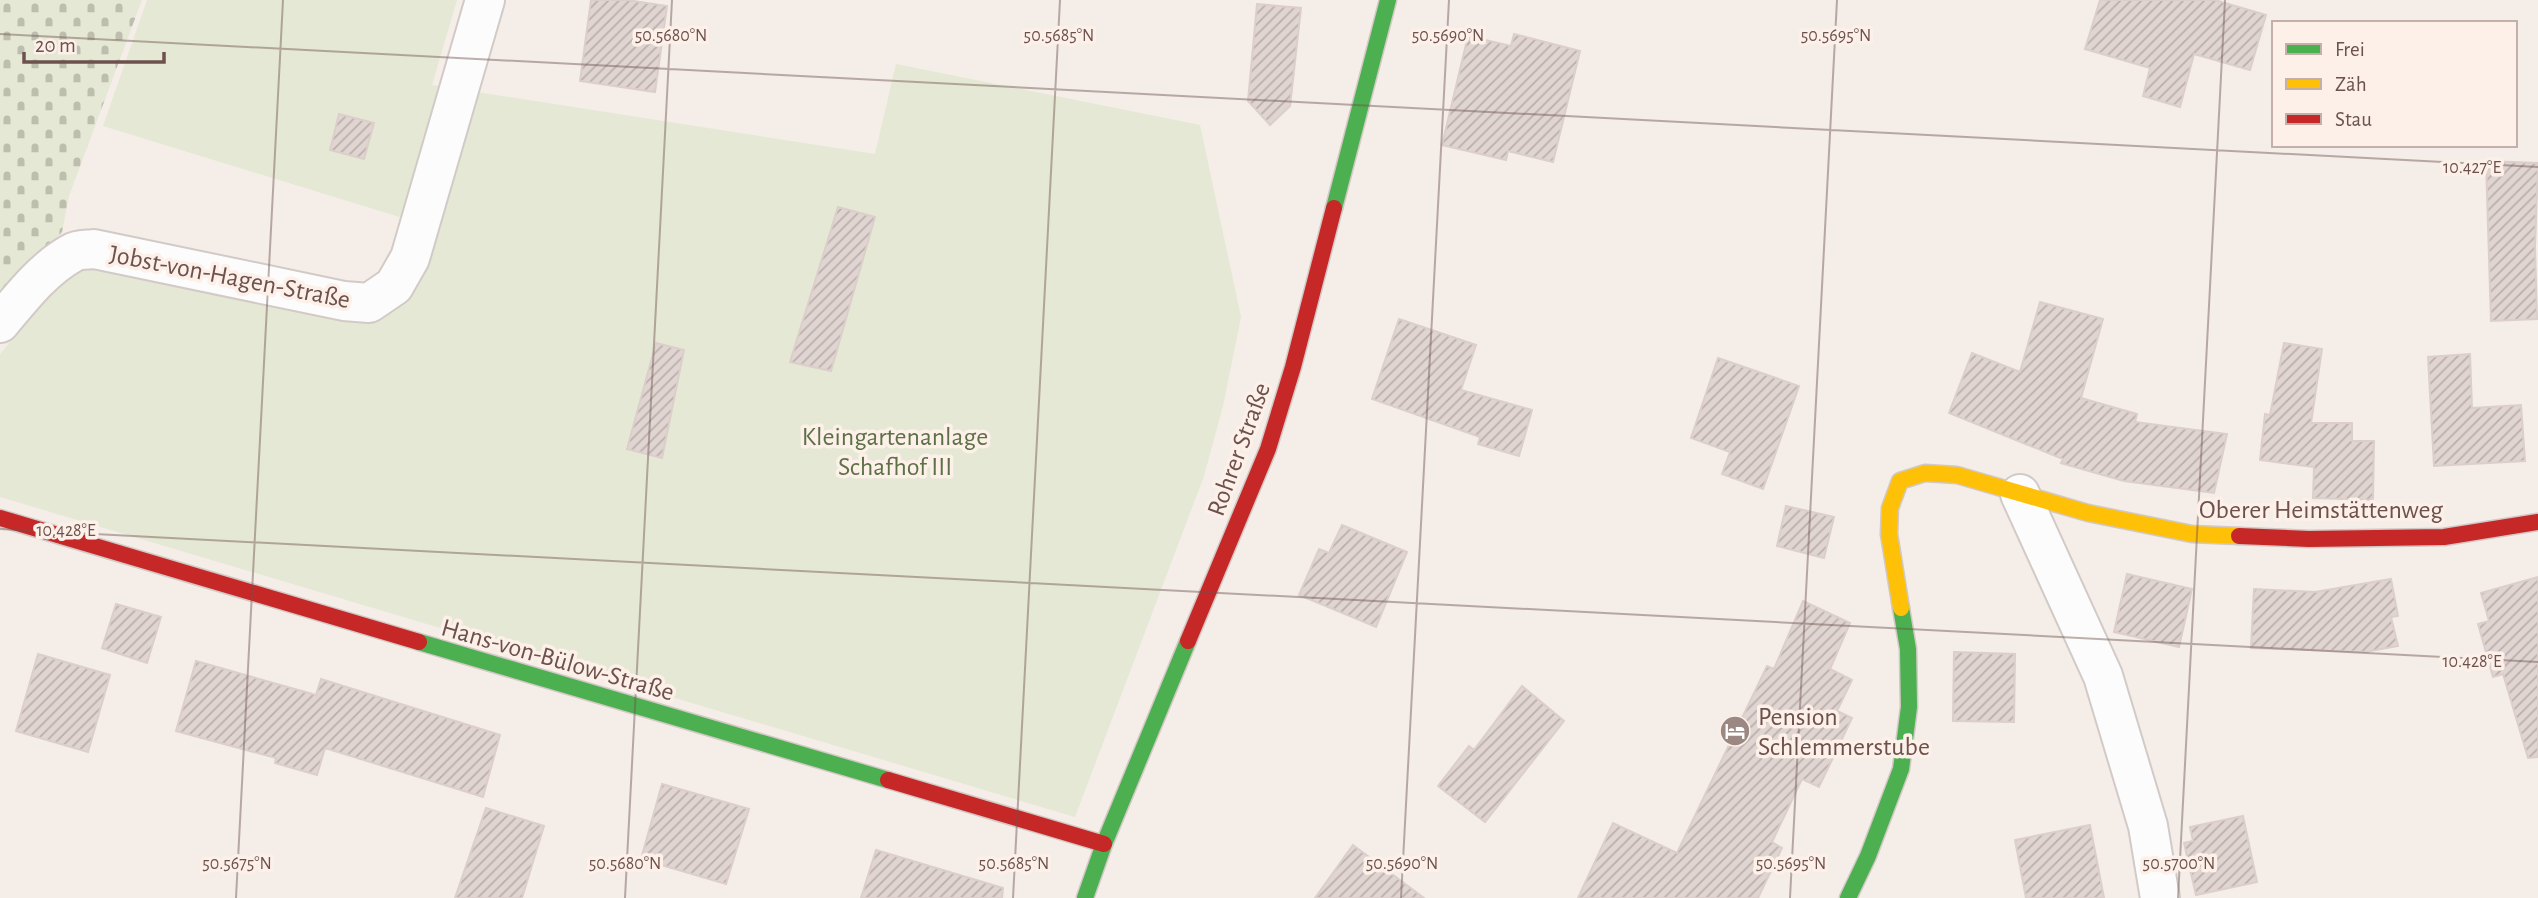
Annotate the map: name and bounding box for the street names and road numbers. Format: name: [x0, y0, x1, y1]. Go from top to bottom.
street label: Jobst-von-Hagen-Straße: [107, 241, 352, 313]
street label: Rohrer Straße: [1203, 379, 1275, 519]
street label: Oberer Heimstättenweg: [2199, 497, 2443, 523]
street label: Hans-von-Bülow-Straße: [438, 614, 677, 706]

